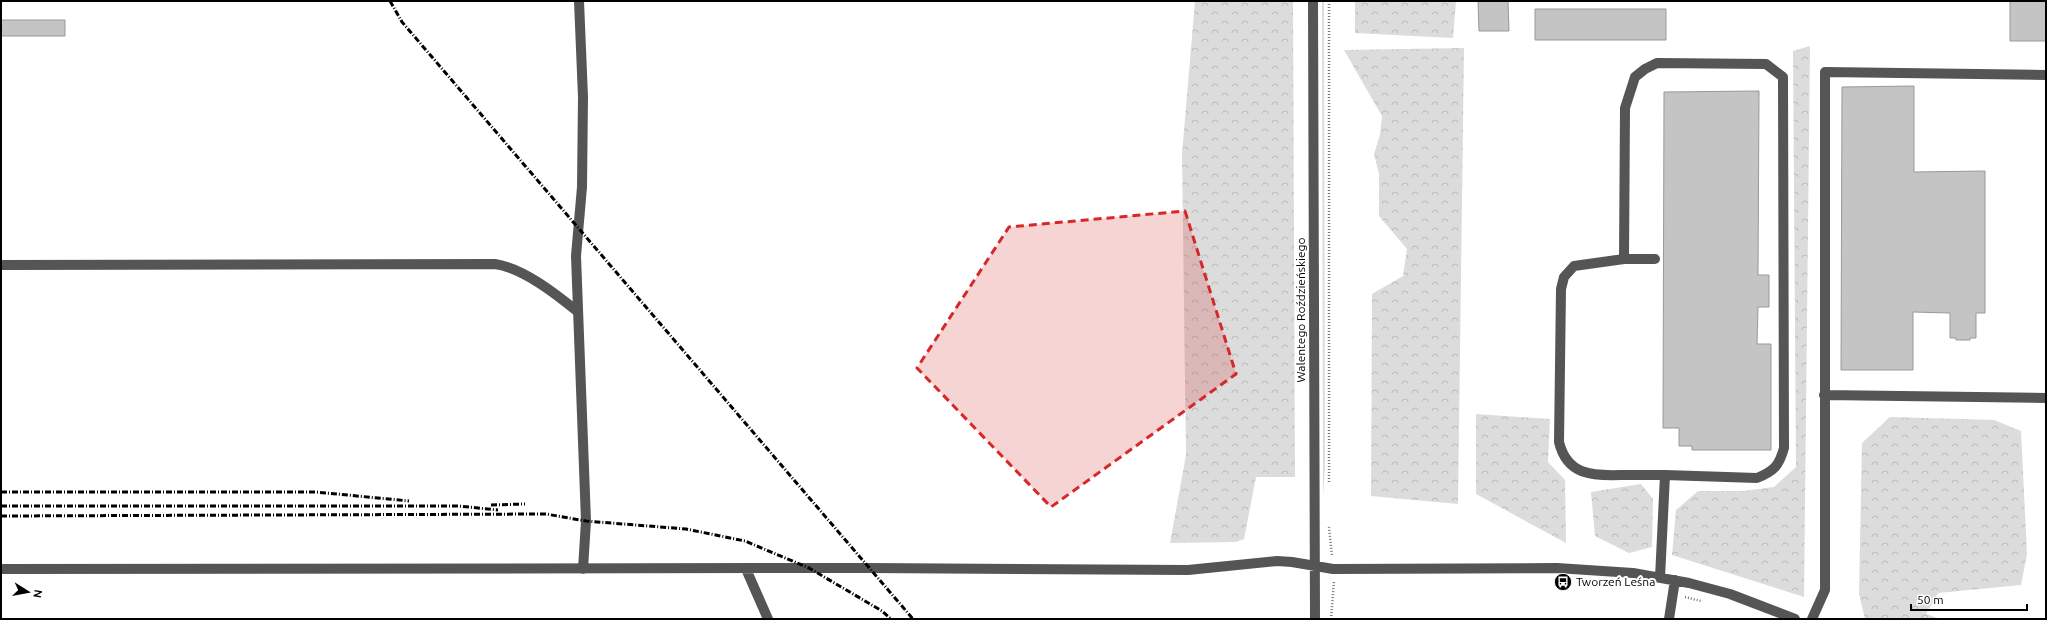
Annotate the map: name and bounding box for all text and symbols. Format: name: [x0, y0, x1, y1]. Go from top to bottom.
street label: Walentego Roździeńskiego: [1294, 237, 1307, 383]
north arrow: [8, 572, 48, 612]
bus stop icon: Tworzeń Leśna: [1553, 572, 1573, 592]
place label: Tworzeń Leśna: [1576, 575, 1655, 588]
scale bar: [1911, 586, 2027, 612]
text: N: [31, 589, 44, 599]
text: 50 m: [1917, 593, 1944, 606]

